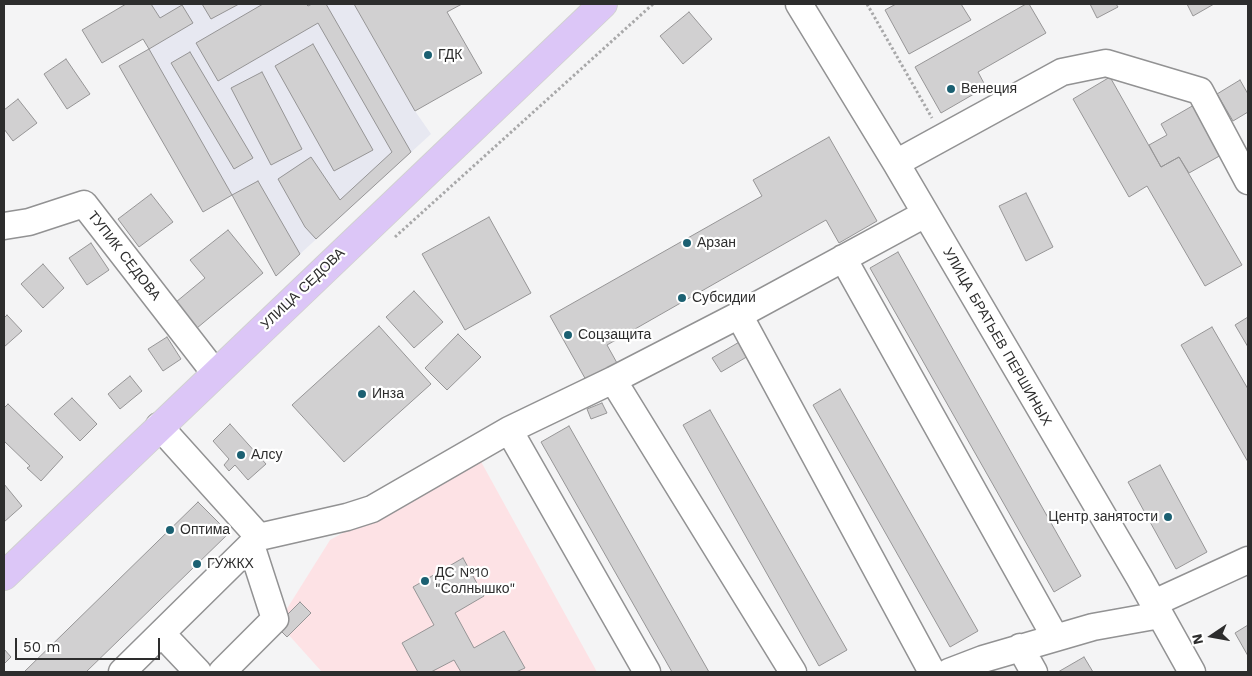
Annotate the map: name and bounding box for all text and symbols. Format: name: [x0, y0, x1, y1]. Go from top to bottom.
place label: ГДК: [438, 47, 462, 63]
marker: ГДК: [422, 49, 434, 61]
place label: Венеция: [961, 81, 1017, 97]
marker: Венеция: [945, 83, 957, 95]
street label: ТУПИК СЕДОВА: [84, 208, 164, 304]
place label: Арзан: [697, 235, 736, 251]
marker: Арзан: [681, 237, 693, 249]
street label: УЛИЦА СЕДОВА: [258, 245, 348, 333]
street label: УЛИЦА БРАТЬЕВ ПЕРШИНЫХ: [939, 245, 1055, 429]
place label: Субсидии: [692, 290, 756, 306]
marker: Субсидии: [676, 292, 688, 304]
place label: Соцзащита: [578, 327, 651, 343]
marker: Соцзащита: [562, 329, 574, 341]
place label: Инза: [372, 386, 404, 402]
marker: Инза: [356, 388, 368, 400]
place label: Алсу: [251, 447, 283, 463]
marker: Алсу: [235, 449, 247, 461]
place label: Центр занятости: [1048, 509, 1158, 525]
marker: Центр занятости: [1162, 511, 1174, 523]
place label: Оптима: [180, 522, 230, 538]
marker: Оптима: [164, 524, 176, 536]
place label: ГУЖКХ: [207, 556, 254, 572]
marker: ГУЖКХ: [191, 558, 203, 570]
place label: ДС №10 "Солнышко": [435, 565, 515, 598]
marker: ДС №10 "Солнышко": [419, 575, 431, 587]
north arrow: [1187, 611, 1237, 661]
scale bar: [18, 628, 162, 660]
text: N: [1188, 632, 1206, 646]
text: 50 m: [23, 638, 60, 656]

